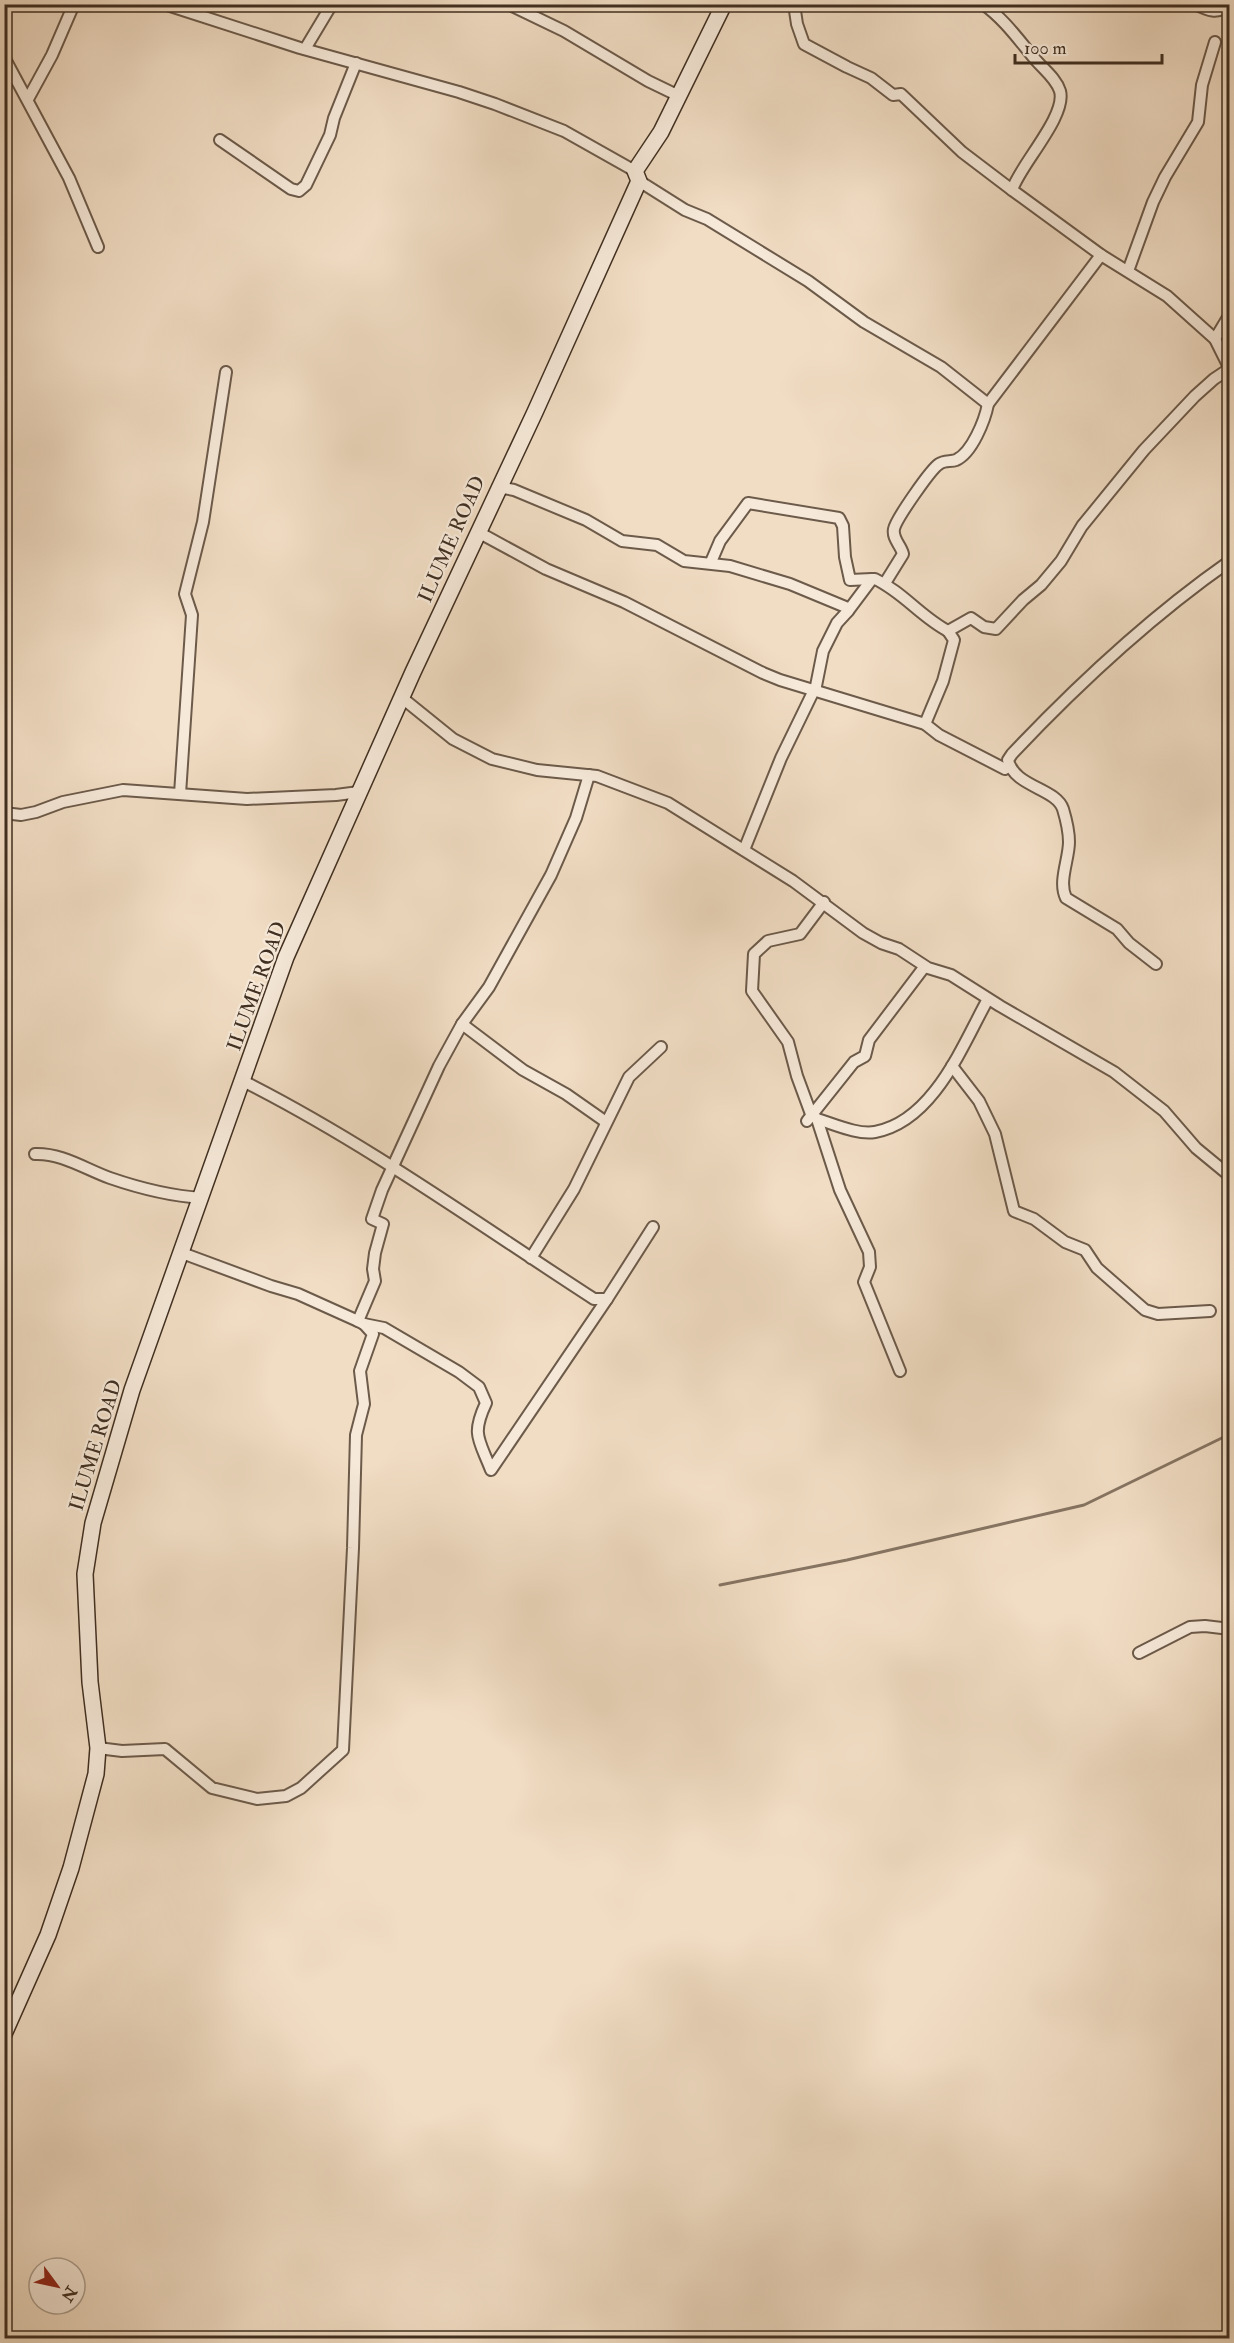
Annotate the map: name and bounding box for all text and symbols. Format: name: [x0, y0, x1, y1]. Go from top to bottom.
scale bar: [1015, 27, 1162, 65]
text: 100 m: [1024, 37, 1067, 60]
street label: ILUME ROAD: [412, 472, 491, 606]
street label: ILUME ROAD: [221, 918, 291, 1054]
street label: ILUME ROAD: [64, 1376, 127, 1514]
north arrow: [27, 2256, 87, 2316]
text: N: [56, 2281, 82, 2306]

